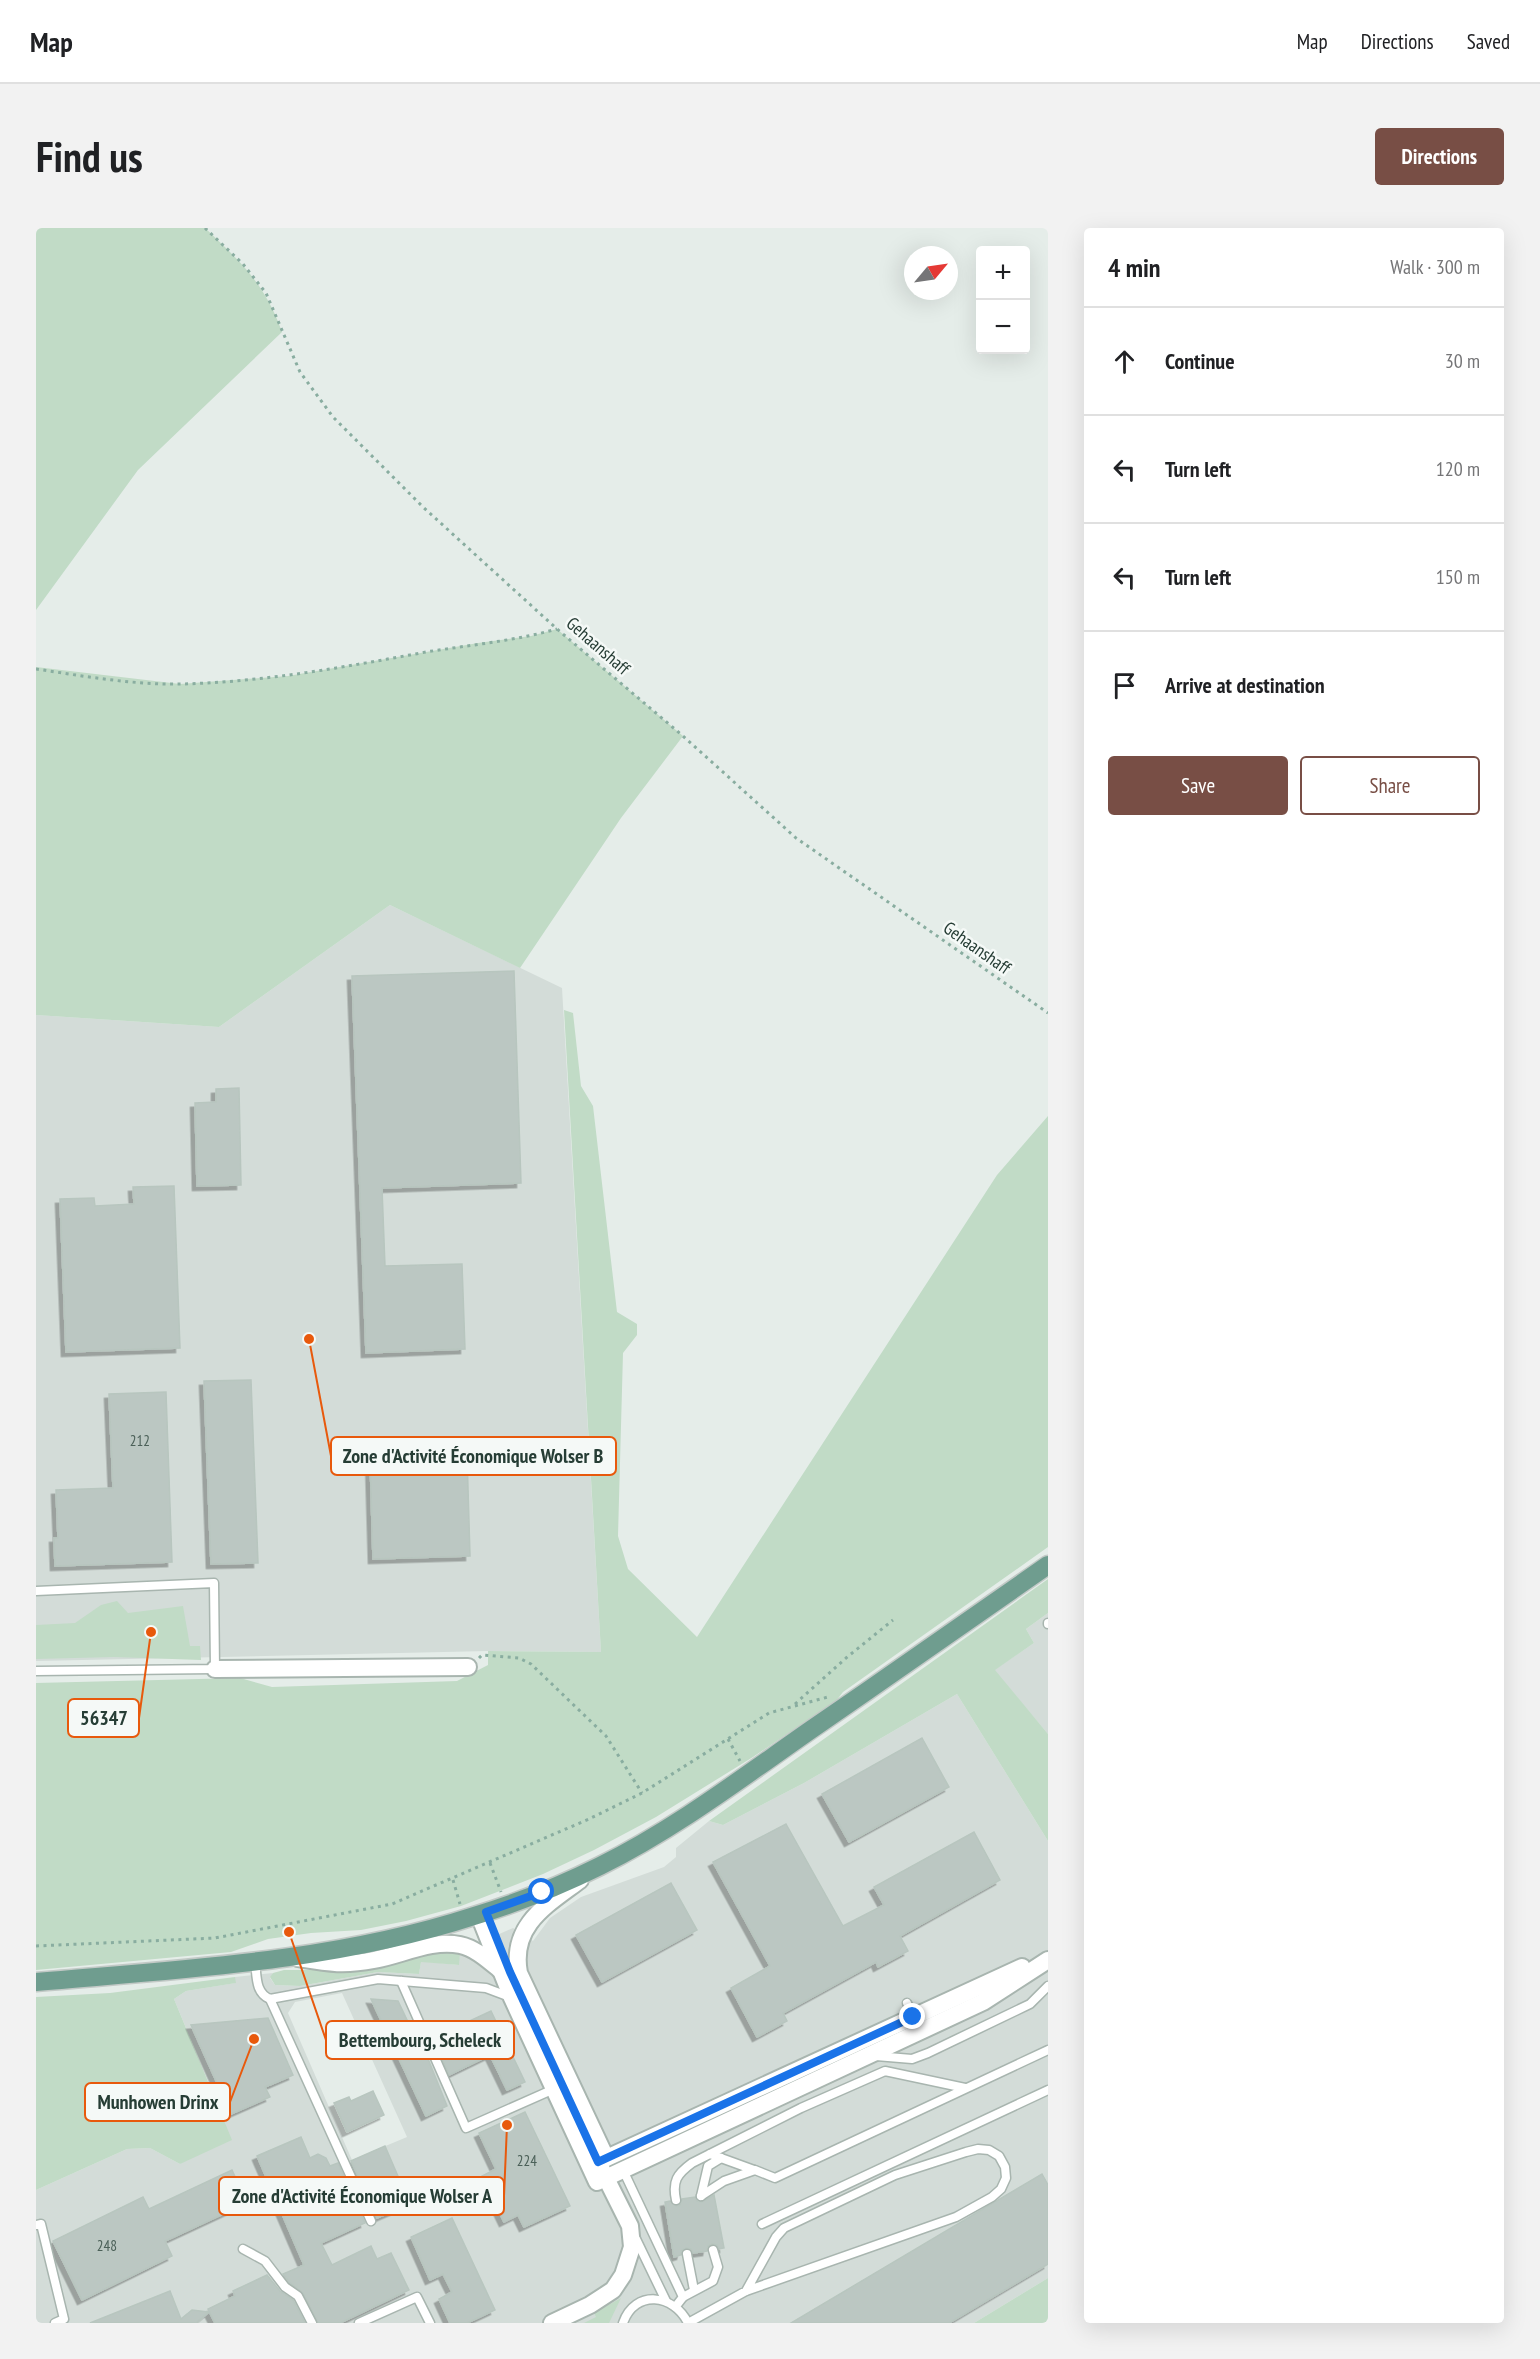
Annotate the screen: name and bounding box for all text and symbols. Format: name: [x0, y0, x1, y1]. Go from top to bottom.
text: Map: [30, 23, 73, 60]
text: Map: [1297, 28, 1328, 55]
text: Directions: [1361, 28, 1434, 55]
text: Saved: [1467, 28, 1510, 55]
button: Directions: [1375, 128, 1504, 185]
text: Find us: [36, 129, 143, 184]
north arrow: [904, 246, 958, 300]
map controls: [976, 246, 1030, 354]
button: +: [976, 246, 1030, 300]
text: 4 min: [1108, 251, 1161, 284]
text: Walk · 300 m: [1390, 254, 1480, 280]
button: −: [976, 300, 1030, 354]
icon: ahead: [1108, 345, 1141, 378]
text: Continue: [1165, 347, 1235, 375]
text: 30 m: [1445, 348, 1480, 374]
icon: left: [1108, 453, 1141, 486]
text: Turn left: [1165, 455, 1231, 483]
text: 120 m: [1436, 456, 1480, 482]
icon: left: [1108, 561, 1141, 594]
text: Turn left: [1165, 563, 1231, 591]
text: 150 m: [1436, 564, 1480, 590]
street label: Gehaanshaff: [562, 612, 636, 680]
icon: arrive: [1108, 669, 1141, 702]
text: Arrive at destination: [1165, 671, 1325, 699]
button: Save: [1108, 756, 1288, 815]
button: Share: [1300, 756, 1480, 815]
street label: Gehaanshaff: [939, 916, 1017, 980]
house number: 212: [130, 1431, 150, 1450]
callout: Zone d'Activité Économique Wolser B: [331, 1437, 616, 1475]
text: Zone d'Activité Économique Wolser B: [343, 1443, 603, 1469]
callout: 56347: [68, 1699, 139, 1737]
text: 56347: [80, 1705, 128, 1731]
route start: [528, 1878, 554, 1904]
route end: [899, 2003, 925, 2029]
callout: Bettembourg, Scheleck: [326, 2021, 514, 2059]
text: Bettembourg, Scheleck: [339, 2027, 502, 2053]
callout: Munhowen Drinx: [85, 2083, 230, 2121]
text: Munhowen Drinx: [97, 2089, 219, 2115]
house number: 224: [517, 2151, 537, 2170]
callout: Zone d'Activité Économique Wolser A: [219, 2177, 504, 2215]
text: Zone d'Activité Économique Wolser A: [232, 2183, 493, 2209]
house number: 248: [97, 2236, 117, 2255]

